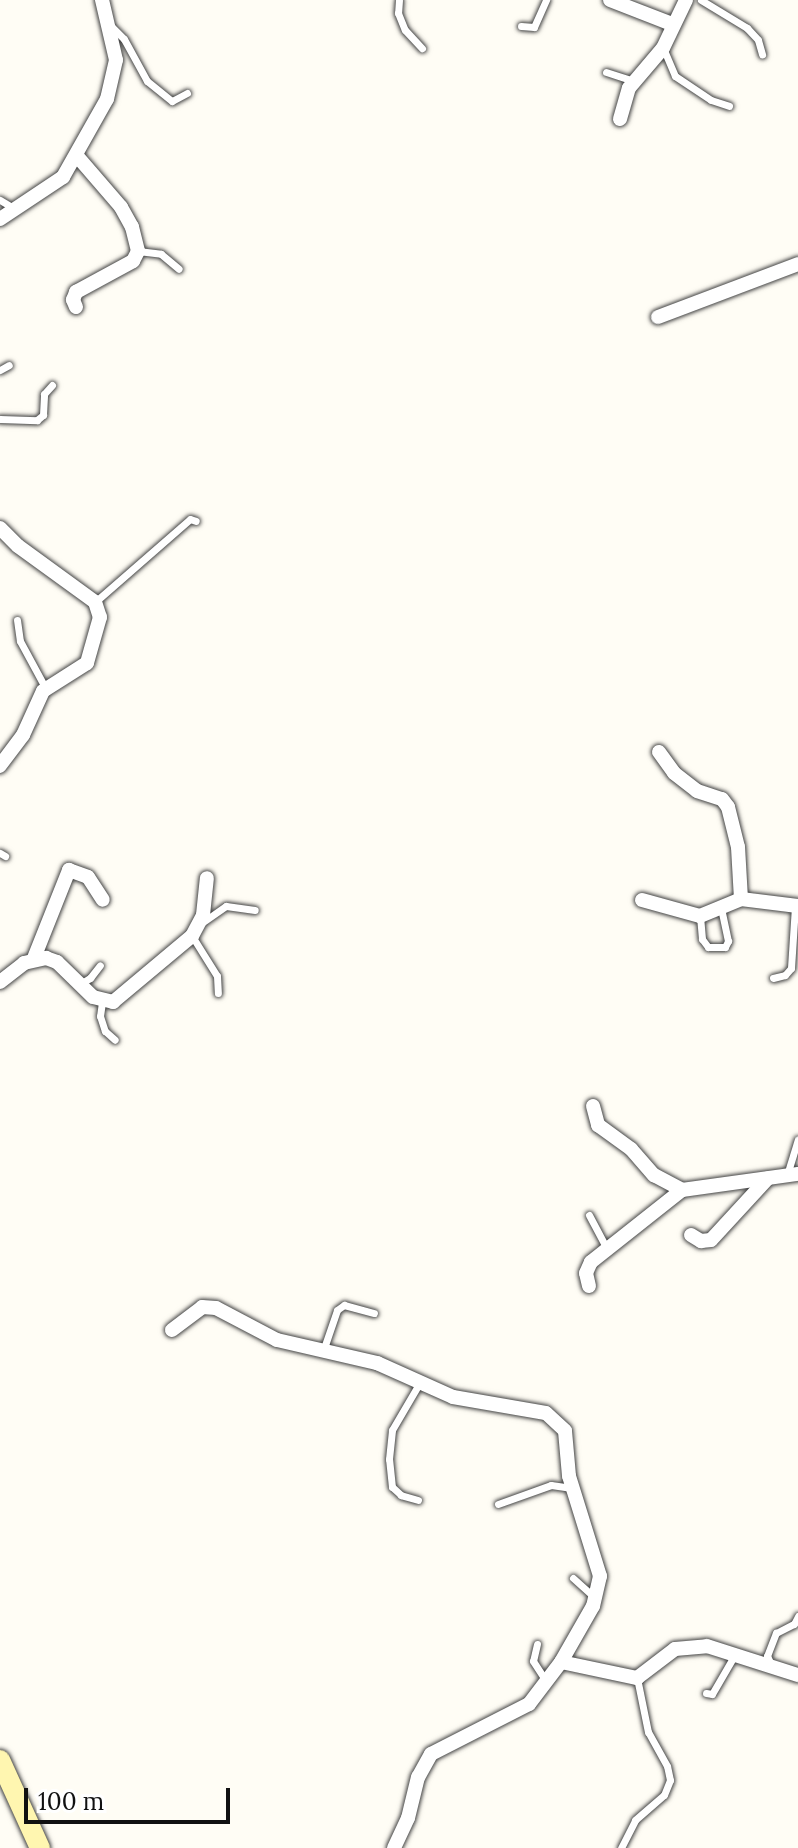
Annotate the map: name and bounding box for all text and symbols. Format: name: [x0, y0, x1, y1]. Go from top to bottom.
scale bar: [28, 1772, 234, 1822]
text: 100 m: [38, 1786, 104, 1817]

